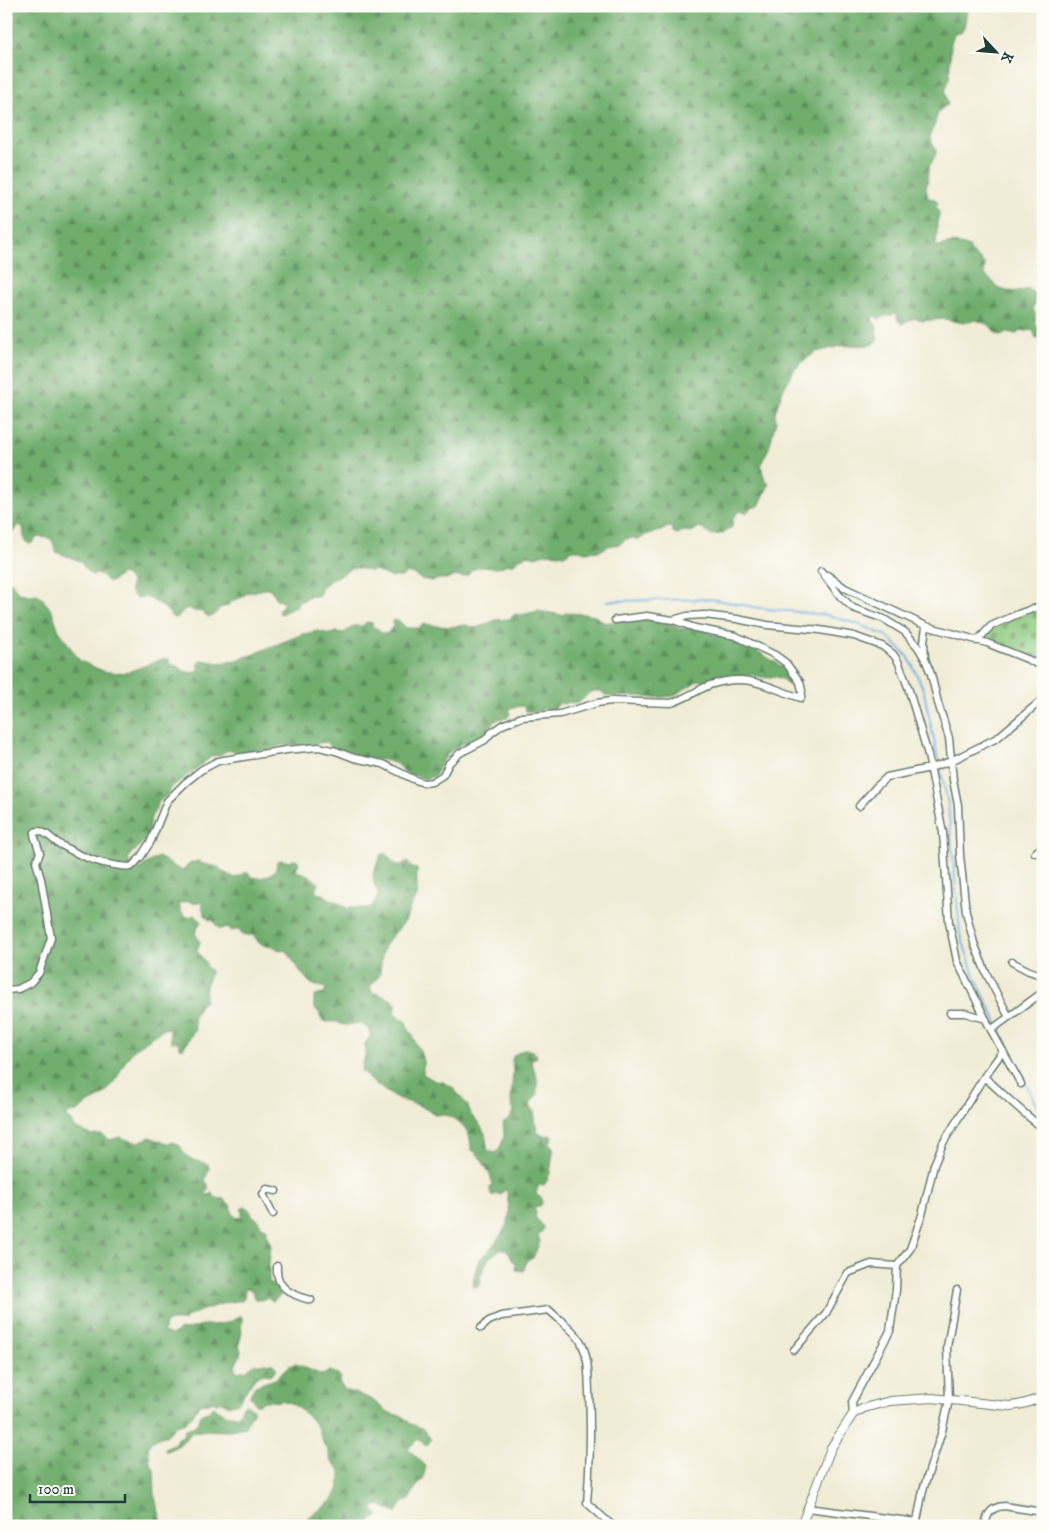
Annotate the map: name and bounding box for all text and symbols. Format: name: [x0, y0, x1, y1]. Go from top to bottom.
north arrow: [972, 28, 1022, 78]
text: K: [996, 49, 1017, 67]
scale bar: [30, 1472, 125, 1504]
text: 100 m: [38, 1480, 74, 1499]

